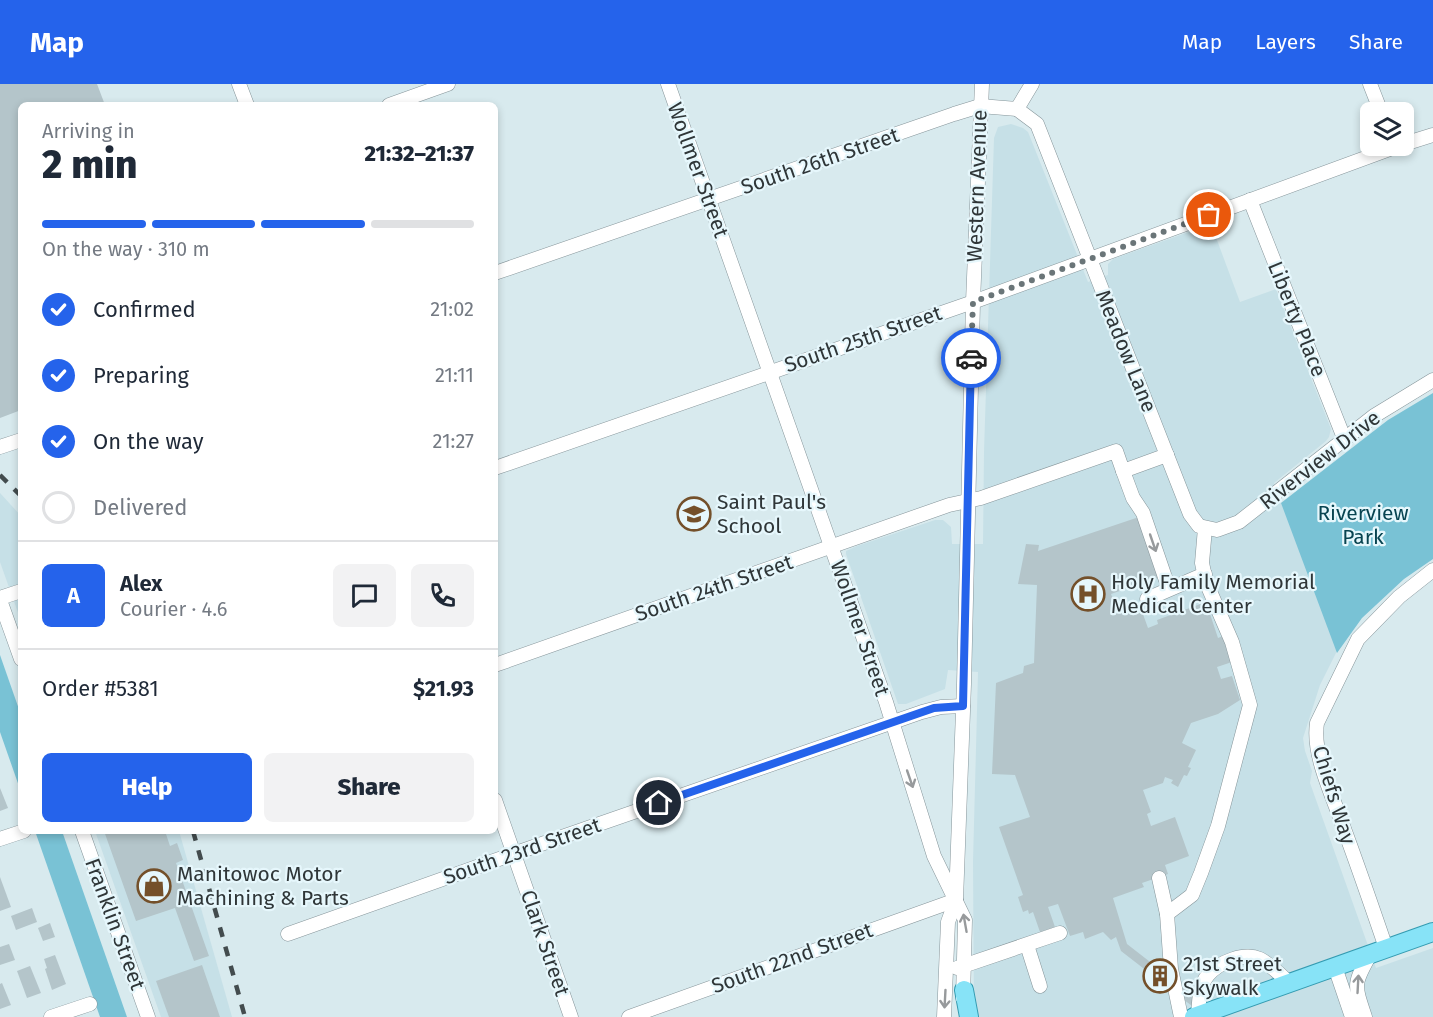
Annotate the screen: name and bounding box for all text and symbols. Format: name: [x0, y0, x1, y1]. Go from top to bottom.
text: Map: [30, 26, 84, 59]
text: Map: [1182, 29, 1222, 55]
text: Layers: [1255, 29, 1316, 55]
text: Share: [1349, 29, 1403, 55]
street label: Wollmer Street: [662, 99, 735, 241]
map controls: [1360, 102, 1414, 156]
button: layers: [1360, 102, 1414, 156]
street label: Western Avenue: [961, 109, 993, 263]
text: Arriving in: [42, 119, 135, 143]
street label: South 26th Street: [738, 122, 903, 200]
text: 21:32–21:37: [365, 140, 474, 167]
text: 2 min: [42, 142, 138, 188]
pin: [1183, 189, 1234, 240]
icon: bag: [1192, 198, 1225, 231]
text: On the way · 310 m: [42, 237, 210, 261]
street label: Liberty Place: [1262, 257, 1332, 381]
street label: Meadow Lane: [1090, 286, 1162, 416]
icon: check: [42, 293, 75, 326]
text: Confirmed: [93, 296, 196, 323]
text: 21:02: [430, 297, 474, 321]
street label: South 25th Street: [781, 300, 945, 378]
courier: [941, 328, 1001, 388]
icon: car: [955, 342, 988, 375]
icon: check: [42, 359, 75, 392]
text: Preparing: [93, 362, 189, 389]
text: 21:11: [435, 363, 474, 387]
street label: Riverview Drive: [1254, 405, 1386, 515]
icon: check: [42, 425, 75, 458]
text: On the way: [93, 428, 204, 455]
text: 21:27: [433, 429, 474, 453]
place label: Saint Paul's School: [717, 489, 826, 539]
text: Delivered: [93, 494, 188, 521]
school or university icon: Saint Paul's School: [676, 496, 712, 532]
park label: Riverview Park: [1317, 500, 1409, 550]
one-way arrow: [1148, 533, 1159, 552]
street label: South 24th Street: [632, 549, 797, 627]
street label: Wollmer Street: [825, 557, 896, 700]
button: chat: [333, 564, 396, 627]
button: phone: [411, 564, 474, 627]
place label: Holy Family Memorial Medical Center: [1111, 569, 1315, 619]
text: Alex: [120, 570, 163, 597]
hospital icon: Holy Family Memorial Medical Center: [1070, 576, 1106, 612]
text: A: [67, 582, 80, 609]
text: Courier · 4.6: [120, 597, 227, 621]
text: Order #5381: [42, 675, 159, 702]
text: $21.93: [413, 675, 474, 702]
street label: Chiefs Way: [1307, 743, 1361, 848]
button: Help: [42, 753, 252, 822]
button: Share: [264, 753, 474, 822]
one-way arrow: [905, 769, 916, 788]
pin: [633, 777, 684, 828]
icon: home: [642, 786, 675, 819]
street label: South 23rd Street: [440, 812, 604, 890]
street label: Franklin Street: [79, 855, 151, 994]
place label: Manitowoc Motor Machining & Parts: [177, 861, 349, 911]
shop icon: Manitowoc Motor Machining & Parts: [136, 868, 172, 904]
street label: Clark Street: [515, 887, 575, 1000]
one-way arrow: [959, 914, 970, 933]
street label: South 22nd Street: [708, 917, 877, 999]
place label: 21st Street Skywalk: [1183, 951, 1282, 1001]
building icon: 21st Street Skywalk: [1142, 958, 1178, 994]
one-way arrow: [1353, 975, 1364, 994]
one-way arrow: [940, 988, 951, 1008]

